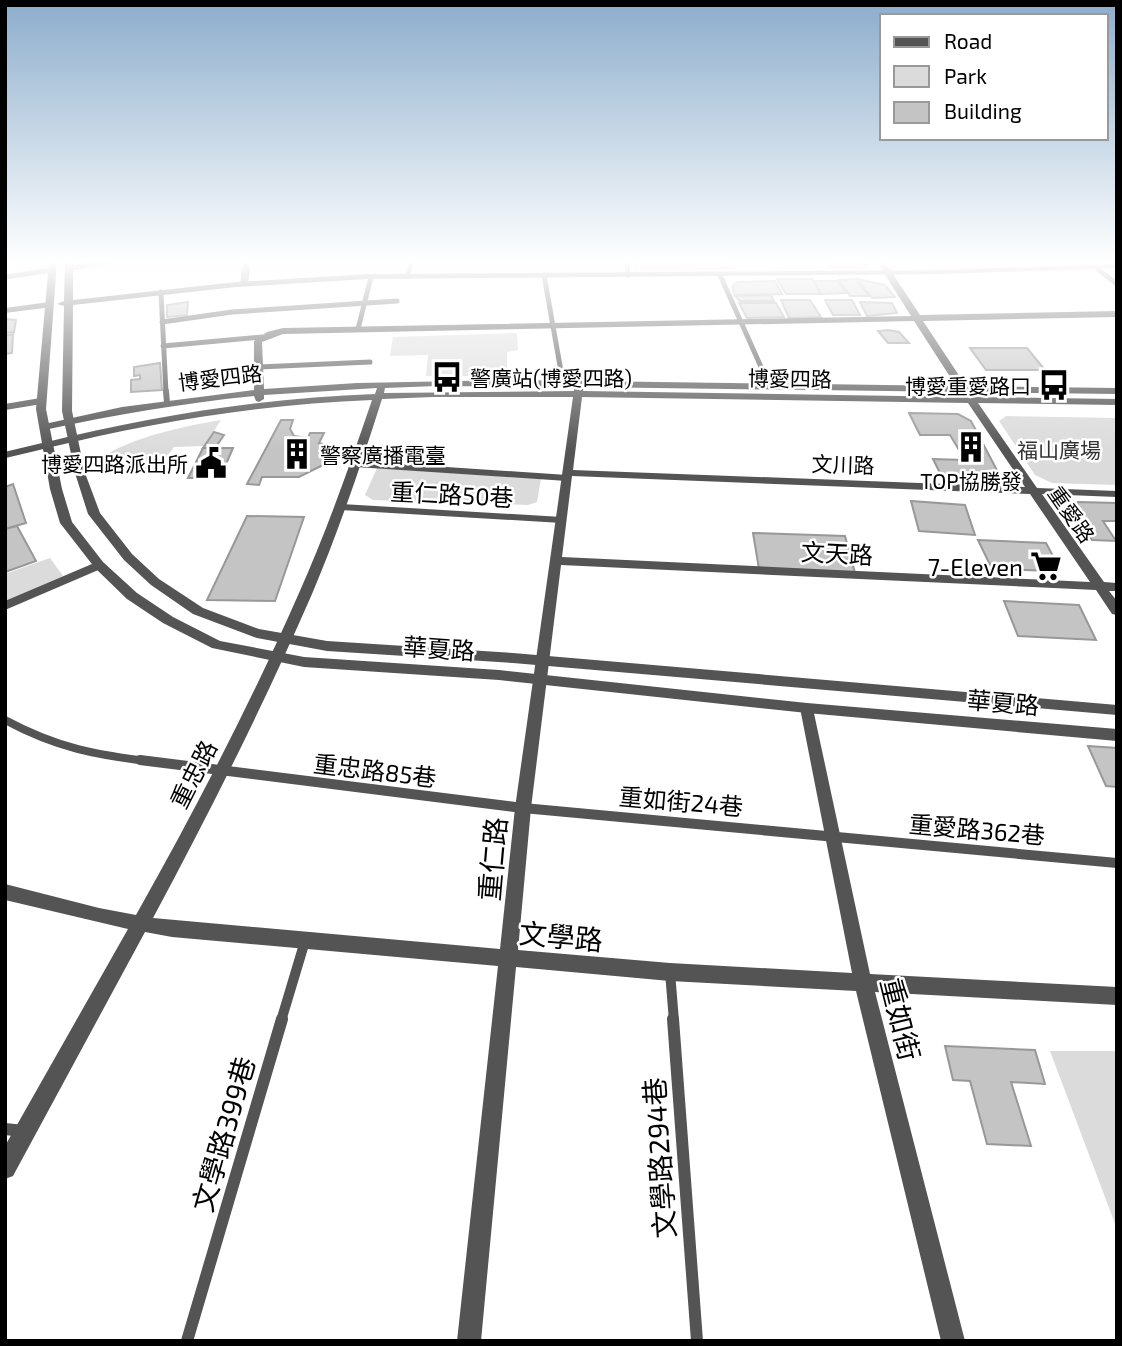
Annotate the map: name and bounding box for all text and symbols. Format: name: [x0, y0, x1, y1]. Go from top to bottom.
legend: [880, 14, 1108, 140]
text: Road: [944, 28, 992, 53]
text: Park: [944, 63, 987, 88]
text: Building: [944, 98, 1022, 123]
street label: 博愛四路: [177, 359, 263, 395]
bus stop icon: 警廣站(博愛四路): [430, 360, 464, 394]
place label: 警廣站(博愛四路): [470, 365, 632, 390]
street label: 博愛四路: [748, 365, 832, 391]
bus stop icon: 博愛重愛路口: [1037, 368, 1071, 402]
place label: 博愛重愛路口: [905, 373, 1031, 398]
building icon: TOP協勝發: [954, 430, 988, 464]
building icon: 警察廣播電臺: [280, 437, 314, 471]
park label: 福山廣場: [1017, 437, 1101, 462]
place label: 警察廣播電臺: [320, 442, 446, 467]
public building icon: 博愛四路派出所: [194, 446, 228, 480]
street label: 文川路: [811, 450, 875, 478]
place label: 博愛四路派出所: [41, 451, 188, 476]
place label: TOP協勝發: [920, 468, 1022, 493]
street label: 重仁路50巷: [390, 476, 514, 512]
street label: 重愛路: [1044, 481, 1100, 547]
street label: 文天路: [800, 537, 874, 569]
supermarket icon: 7-Eleven: [1029, 549, 1063, 583]
place label: 7-Eleven: [928, 552, 1023, 581]
street label: 華夏路: [402, 631, 476, 665]
street label: 華夏路: [966, 684, 1040, 720]
street label: 重忠路: [164, 735, 222, 813]
street label: 重忠路85巷: [312, 748, 438, 792]
street label: 重如街24巷: [618, 781, 744, 821]
street label: 重愛路362巷: [908, 809, 1046, 849]
street label: 重仁路: [471, 816, 513, 902]
street label: 文學路: [518, 915, 604, 957]
street label: 重如街: [874, 974, 928, 1064]
street label: 文學路399巷: [185, 1053, 261, 1215]
street label: 文學路294巷: [636, 1077, 682, 1239]

